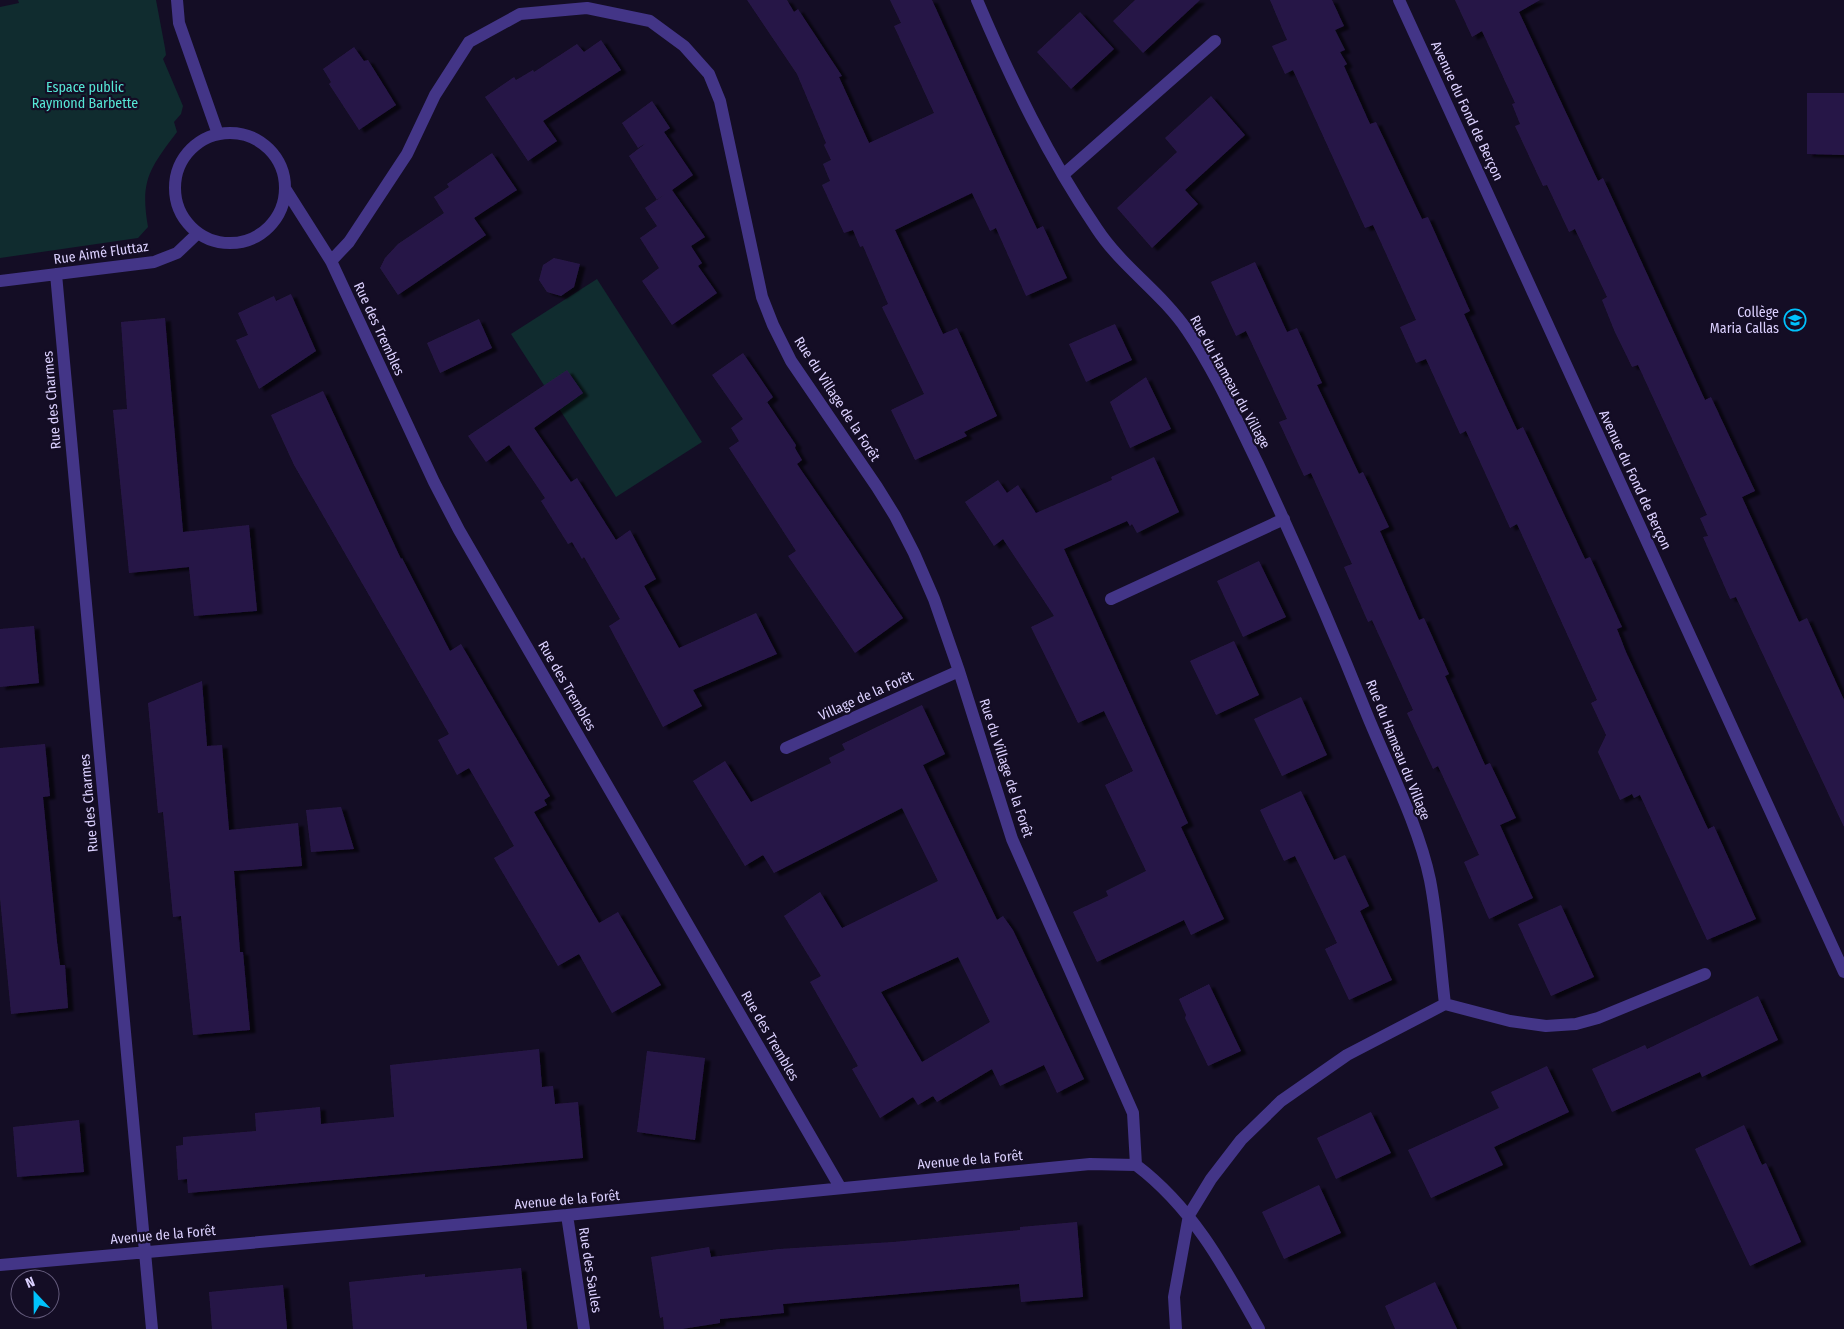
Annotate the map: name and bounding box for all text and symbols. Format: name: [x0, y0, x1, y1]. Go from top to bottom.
street label: Avenue du Fond de Berçon: [1427, 39, 1507, 183]
park label: Espace public Raymond Barbette: [32, 79, 138, 112]
street label: Rue Aimé Fluttaz: [53, 238, 150, 268]
street label: Rue des Trembles: [350, 280, 408, 378]
place label: Collège Maria Callas: [1710, 304, 1779, 337]
school or university icon: Collège Maria Callas: [1783, 308, 1807, 332]
street label: Rue du Hameau du Village: [1186, 312, 1274, 452]
street label: Rue du Village de la Forêt: [790, 334, 884, 465]
street label: Rue des Charmes: [39, 350, 65, 450]
street label: Avenue du Fond de Berçon: [1595, 408, 1675, 552]
street label: Rue des Trembles: [534, 638, 600, 734]
street label: Village de la Forêt: [816, 667, 916, 724]
street label: Rue du Hameau du Village: [1362, 677, 1434, 823]
street label: Rue du Village de la Forêt: [976, 696, 1037, 840]
street label: Rue des Charmes: [76, 753, 102, 853]
street label: Rue des Trembles: [737, 988, 803, 1084]
street label: Avenue de la Forêt: [917, 1147, 1024, 1173]
street label: Avenue de la Forêt: [514, 1187, 621, 1213]
street label: Avenue de la Forêt: [110, 1222, 217, 1248]
street label: Rue des Saules: [575, 1226, 605, 1314]
north arrow: [10, 1269, 60, 1319]
text: N: [23, 1273, 37, 1292]

